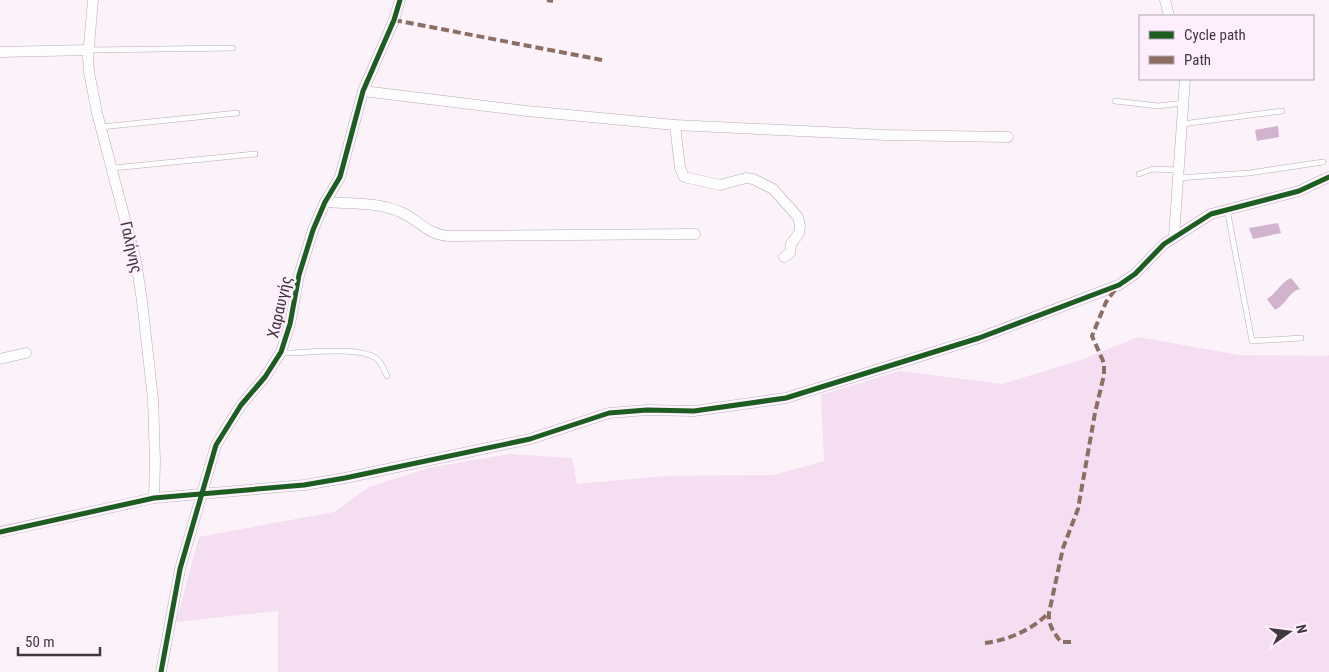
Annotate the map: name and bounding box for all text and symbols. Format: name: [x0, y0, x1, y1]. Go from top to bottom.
legend: [1139, 15, 1314, 80]
text: Cycle path: [1184, 26, 1246, 44]
text: Path: [1184, 51, 1211, 69]
street label: Γαλήνης: [116, 219, 147, 275]
street label: Χαραυγής: [263, 274, 296, 340]
north arrow: [1264, 607, 1314, 657]
text: N: [1293, 623, 1310, 635]
scale bar: [18, 624, 100, 656]
text: 50 m: [25, 633, 55, 651]

